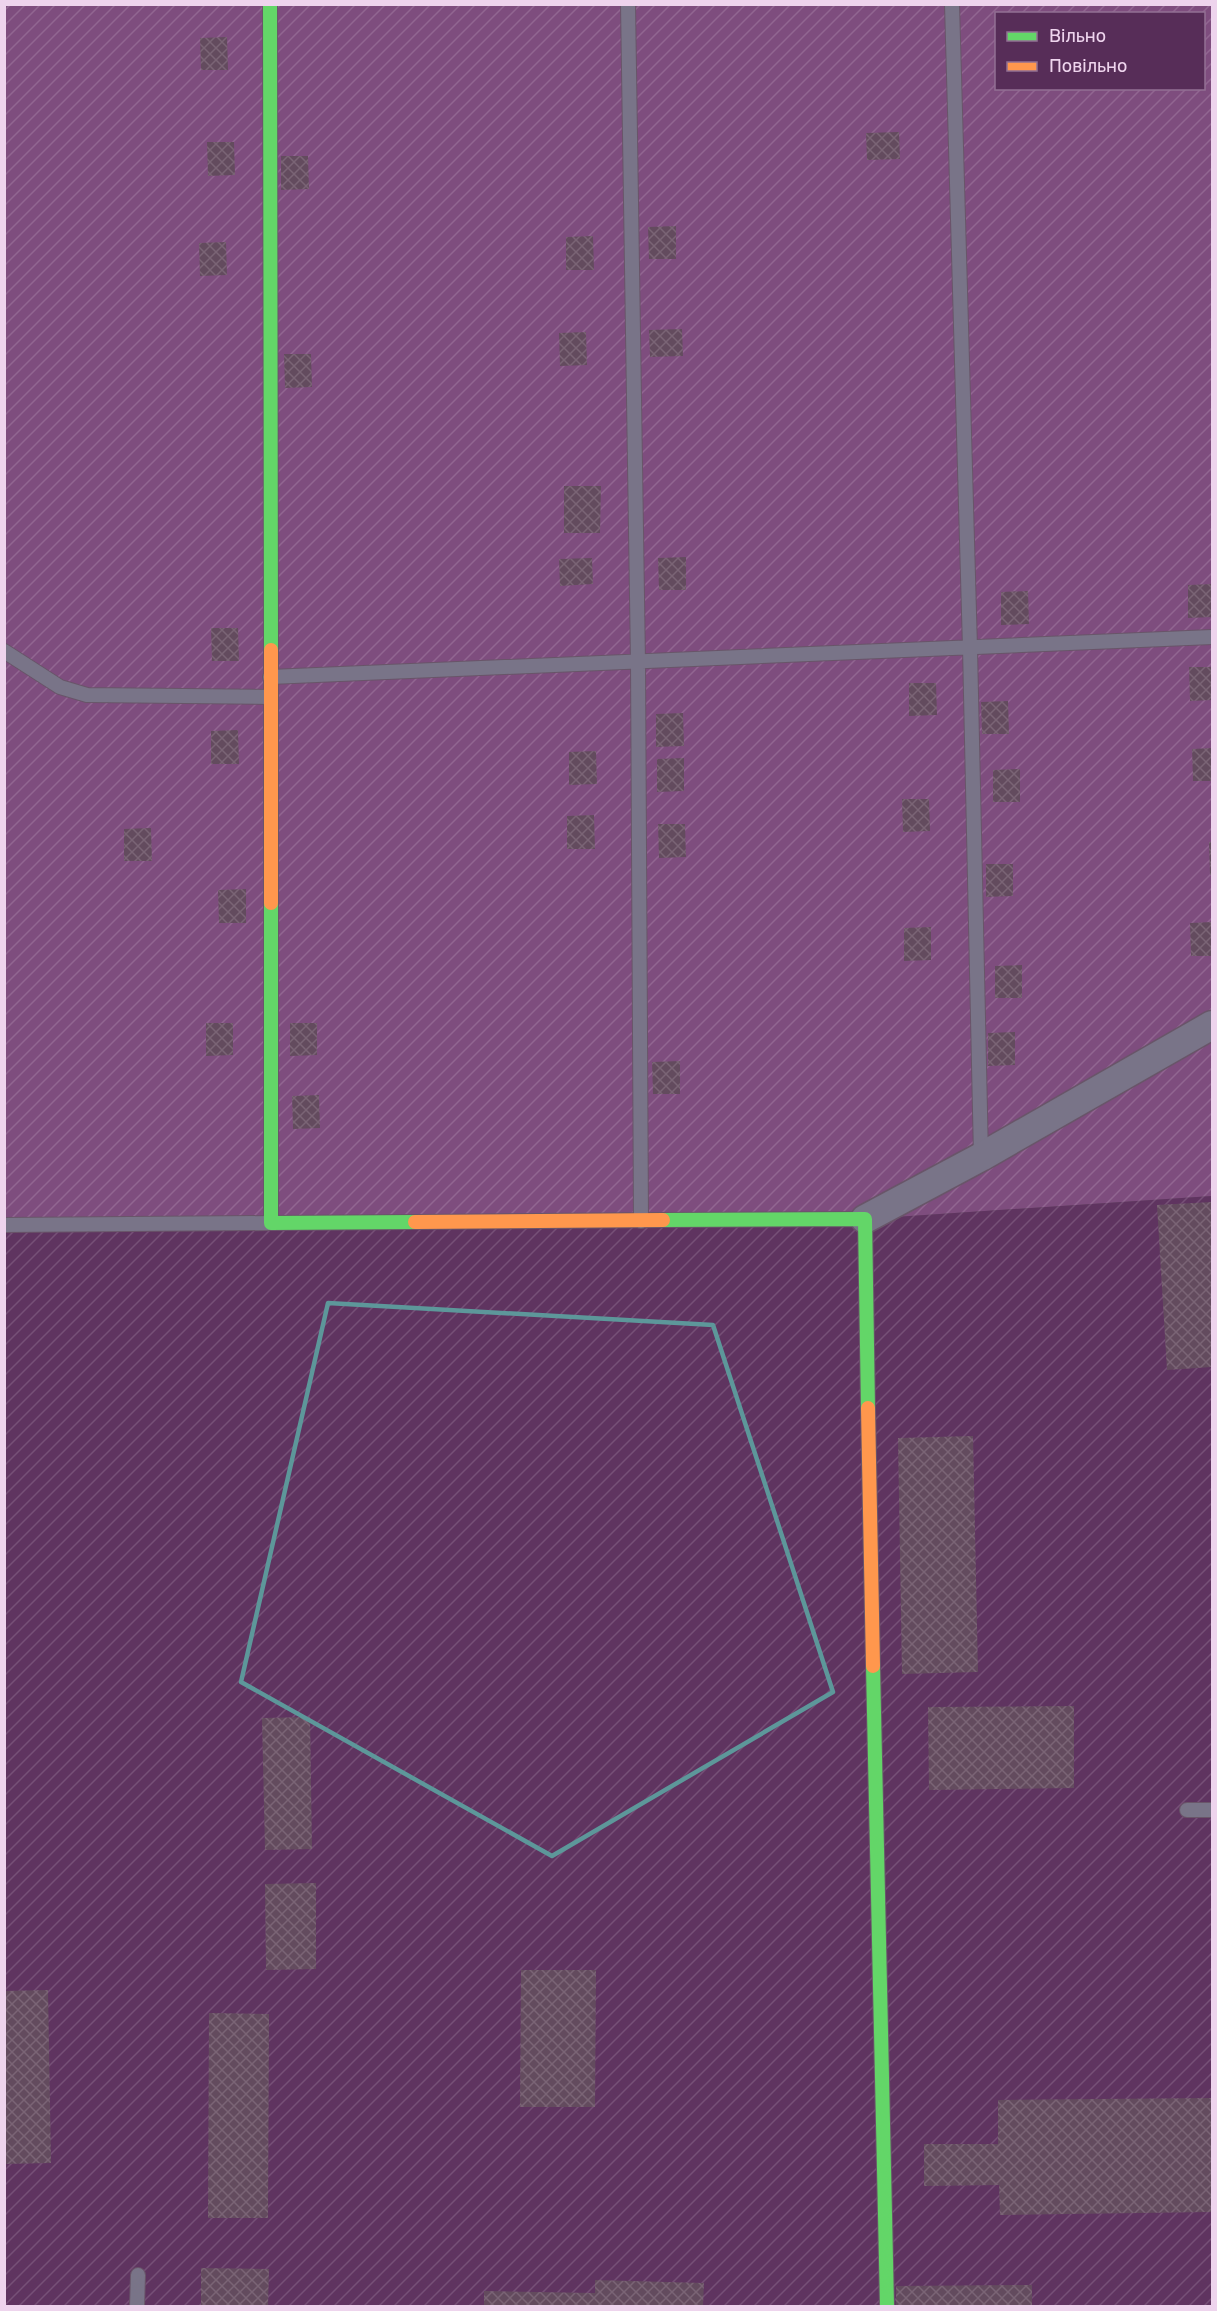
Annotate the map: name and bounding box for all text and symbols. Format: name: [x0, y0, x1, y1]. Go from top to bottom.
legend: [995, 12, 1205, 90]
text: Вільно: [1049, 25, 1106, 47]
text: Повільно: [1049, 55, 1127, 77]

